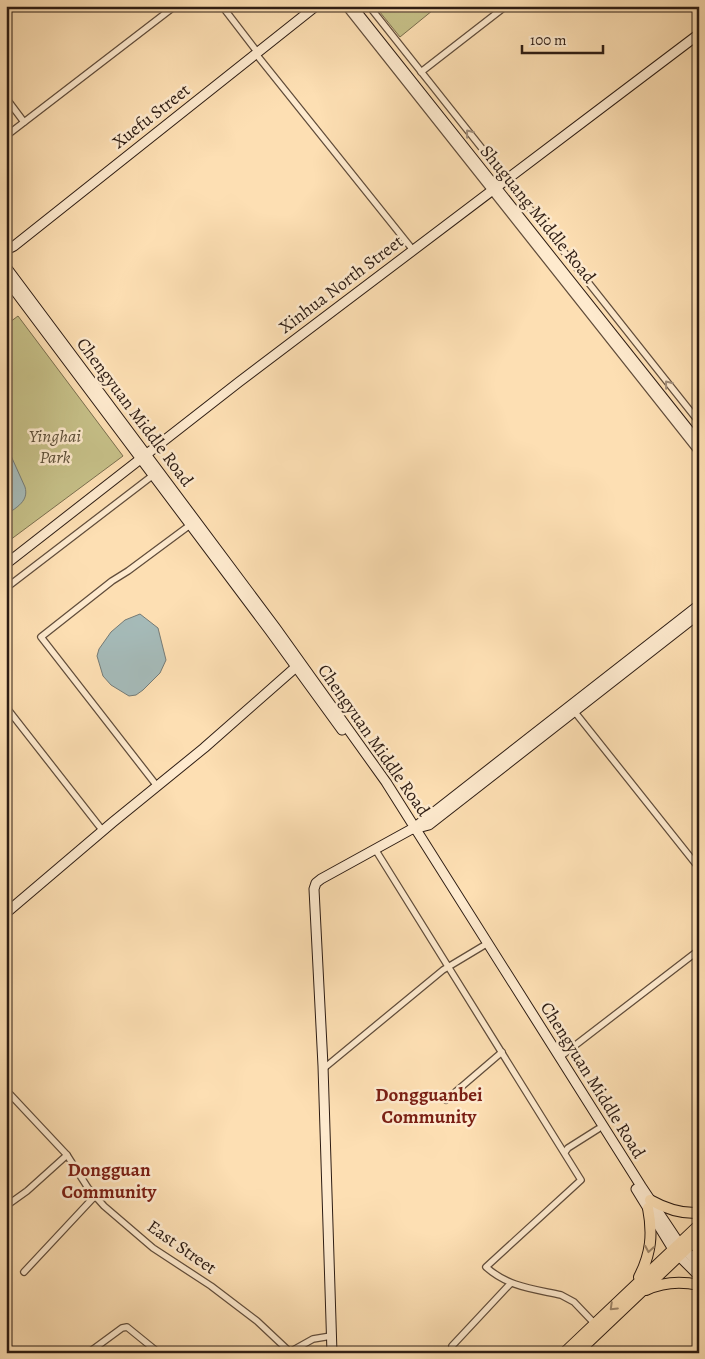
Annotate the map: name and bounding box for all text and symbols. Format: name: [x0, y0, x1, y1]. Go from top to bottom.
scale bar: [522, 22, 604, 54]
text: 100 m: [530, 30, 567, 50]
street label: Xuefu Street: [107, 78, 195, 154]
one-way arrow: [467, 130, 475, 139]
street label: Shuguang Middle Road: [475, 140, 601, 288]
street label: Xinhua North Street: [274, 229, 408, 339]
street label: Chengyuan Middle Road: [71, 333, 199, 492]
one-way arrow: [666, 381, 674, 390]
park label: Yinghai Park: [29, 424, 81, 469]
street label: Chengyuan Middle Road: [312, 659, 436, 821]
street label: Chengyuan Middle Road: [535, 997, 651, 1163]
district label: Dongguanbei Community: [375, 1082, 483, 1130]
district label: Dongguan Community: [62, 1157, 158, 1205]
street label: East Street: [142, 1214, 222, 1280]
one-way arrow: [645, 1245, 655, 1254]
one-way arrow: [609, 1301, 618, 1310]

